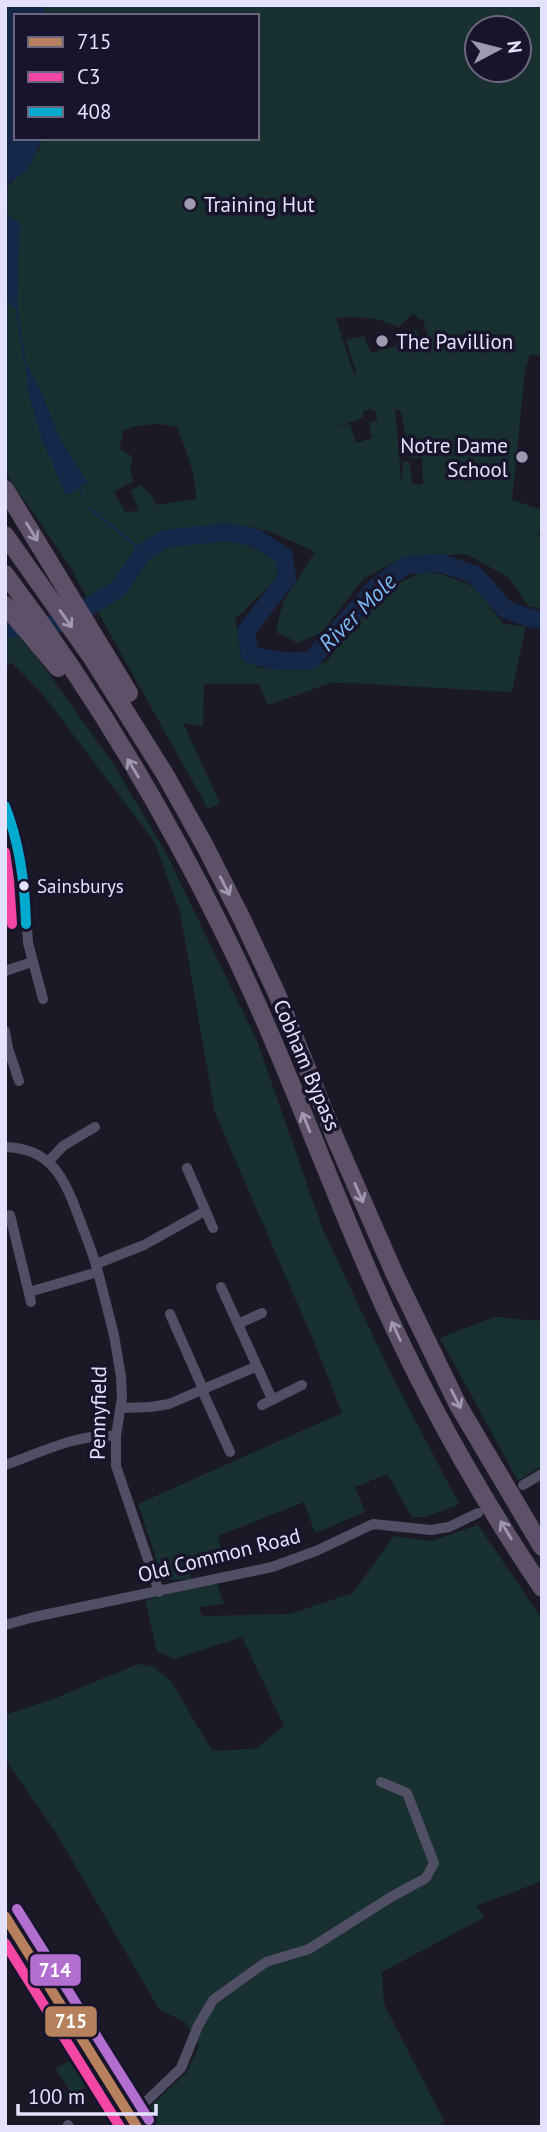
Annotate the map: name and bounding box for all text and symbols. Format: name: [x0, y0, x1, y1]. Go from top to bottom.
legend: [14, 14, 259, 140]
north arrow: [463, 14, 533, 84]
text: 715: [77, 28, 111, 55]
text: N: [502, 39, 528, 55]
text: C3: [77, 63, 100, 90]
text: 408: [77, 98, 111, 125]
place label: Training Hut: [204, 191, 315, 218]
marker: Training Hut: [182, 196, 198, 212]
place label: The Pavillion: [396, 328, 513, 355]
marker: The Pavillion: [374, 333, 390, 349]
place label: Notre Dame School: [400, 432, 508, 483]
marker: Notre Dame School: [514, 449, 530, 465]
one-way arrow: [25, 522, 40, 541]
water label: River Mole: [312, 567, 402, 657]
one-way arrow: [59, 609, 73, 628]
one-way arrow: [126, 758, 140, 778]
place label: Sainsburys: [37, 874, 124, 898]
one-way arrow: [219, 875, 233, 896]
marker: Sainsburys: [17, 879, 31, 893]
street label: Cobham Bypass: [267, 995, 347, 1135]
one-way arrow: [299, 1112, 312, 1133]
one-way arrow: [353, 1182, 366, 1203]
one-way arrow: [389, 1321, 402, 1342]
street label: Pennyfield: [84, 1366, 112, 1460]
one-way arrow: [449, 1388, 463, 1409]
one-way arrow: [498, 1520, 512, 1540]
street label: Old Common Road: [135, 1522, 303, 1588]
line badge: 714: [29, 1953, 82, 1987]
text: 714: [39, 1958, 71, 1982]
line badge: 715: [44, 2005, 98, 2038]
text: 715: [55, 2009, 87, 2033]
scale bar: [18, 2072, 156, 2116]
text: 100 m: [28, 2083, 85, 2110]

